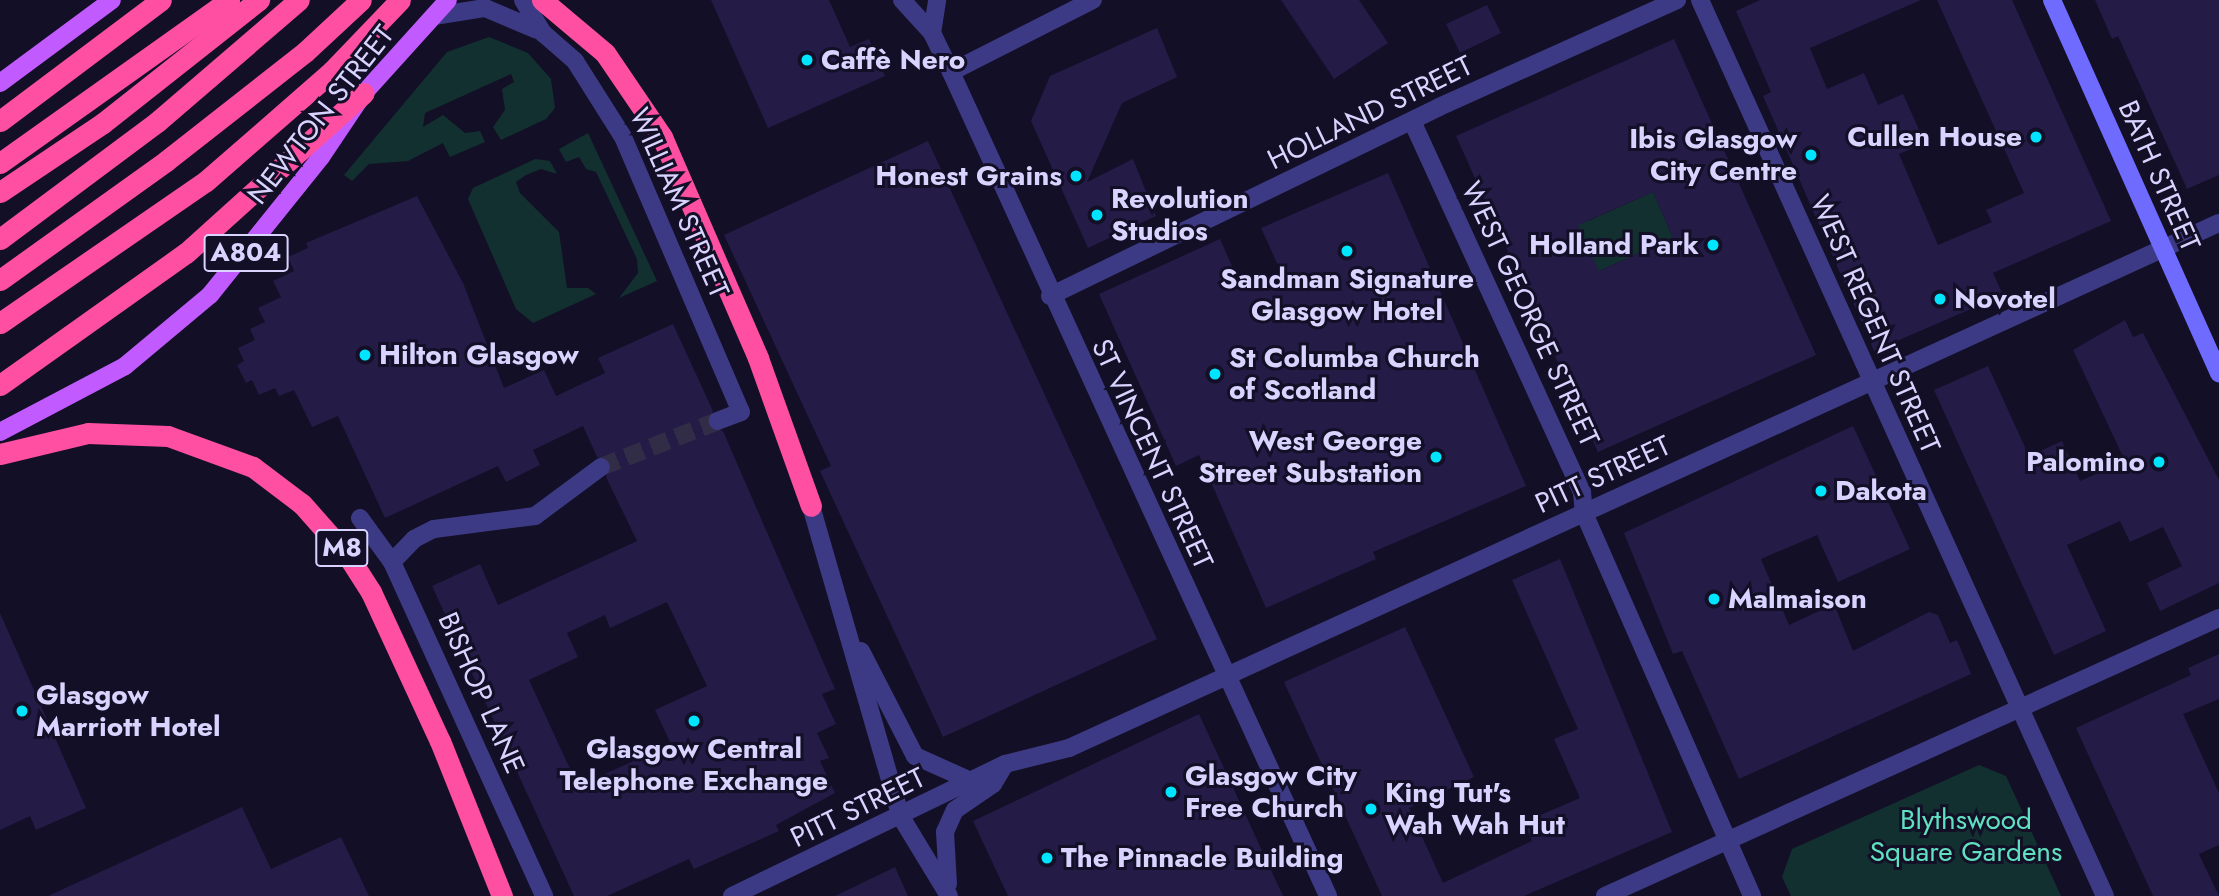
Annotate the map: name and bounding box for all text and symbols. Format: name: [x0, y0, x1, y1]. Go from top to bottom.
street label: NEWTON STREET: [241, 19, 401, 211]
place label: Caffè Nero: [821, 43, 965, 77]
street label: HOLLAND STREET: [1262, 49, 1478, 177]
marker: Caffè Nero: [799, 52, 815, 68]
street label: BATH STREET: [2111, 96, 2207, 256]
street label: WILLIAM STREET: [622, 103, 736, 303]
place label: Cullen House: [1847, 120, 2022, 154]
place label: Ibis Glasgow City Centre: [1629, 122, 1797, 188]
marker: Cullen House: [2028, 129, 2044, 145]
marker: Ibis Glasgow City Centre: [1803, 147, 1819, 163]
place label: Honest Grains: [875, 159, 1062, 193]
marker: Honest Grains: [1068, 168, 1084, 184]
street label: WEST GEORGE STREET: [1454, 176, 1606, 452]
place label: Revolution Studios: [1111, 182, 1249, 248]
street label: WEST REGENT STREET: [1803, 190, 1947, 458]
marker: Revolution Studios: [1089, 207, 1105, 223]
place label: Holland Park: [1529, 228, 1699, 262]
road number: A804: [202, 230, 290, 276]
marker: Holland Park: [1705, 237, 1721, 253]
marker: Sandman Signature Glasgow Hotel: [1339, 243, 1355, 259]
place label: Sandman Signature Glasgow Hotel: [1220, 262, 1474, 328]
place label: Novotel: [1954, 282, 2056, 316]
marker: Novotel: [1932, 291, 1948, 307]
street label: ST VINCENT STREET: [1084, 334, 1220, 574]
place label: Hilton Glasgow: [379, 338, 579, 372]
place label: St Columba Church of Scotland: [1229, 341, 1480, 407]
marker: Hilton Glasgow: [357, 347, 373, 363]
marker: St Columba Church of Scotland: [1207, 366, 1223, 382]
place label: West George Street Substation: [1198, 424, 1422, 490]
street label: PITT STREET: [1530, 429, 1676, 521]
place label: Palomino: [2026, 445, 2145, 479]
marker: West George Street Substation: [1428, 449, 1444, 465]
marker: Palomino: [2151, 454, 2167, 470]
place label: Dakota: [1835, 474, 1927, 508]
marker: Dakota: [1813, 483, 1829, 499]
road number: M8: [314, 526, 370, 570]
place label: Malmaison: [1728, 582, 1867, 616]
marker: Malmaison: [1706, 591, 1722, 607]
street label: BISHOP LANE: [431, 607, 531, 779]
place label: Glasgow Marriott Hotel: [36, 678, 221, 744]
marker: Glasgow Marriott Hotel: [14, 703, 30, 719]
marker: Glasgow Central Telephone Exchange: [686, 713, 702, 729]
place label: Glasgow Central Telephone Exchange: [560, 732, 828, 798]
place label: Glasgow City Free Church: [1185, 759, 1357, 825]
street label: PITT STREET: [785, 761, 931, 855]
place label: King Tut's Wah Wah Hut: [1385, 776, 1565, 842]
marker: Glasgow City Free Church: [1163, 784, 1179, 800]
marker: King Tut's Wah Wah Hut: [1363, 801, 1379, 817]
park label: Blythswood Square Gardens: [1870, 803, 2062, 869]
place label: The Pinnacle Building: [1061, 841, 1344, 875]
marker: The Pinnacle Building: [1039, 850, 1055, 866]

